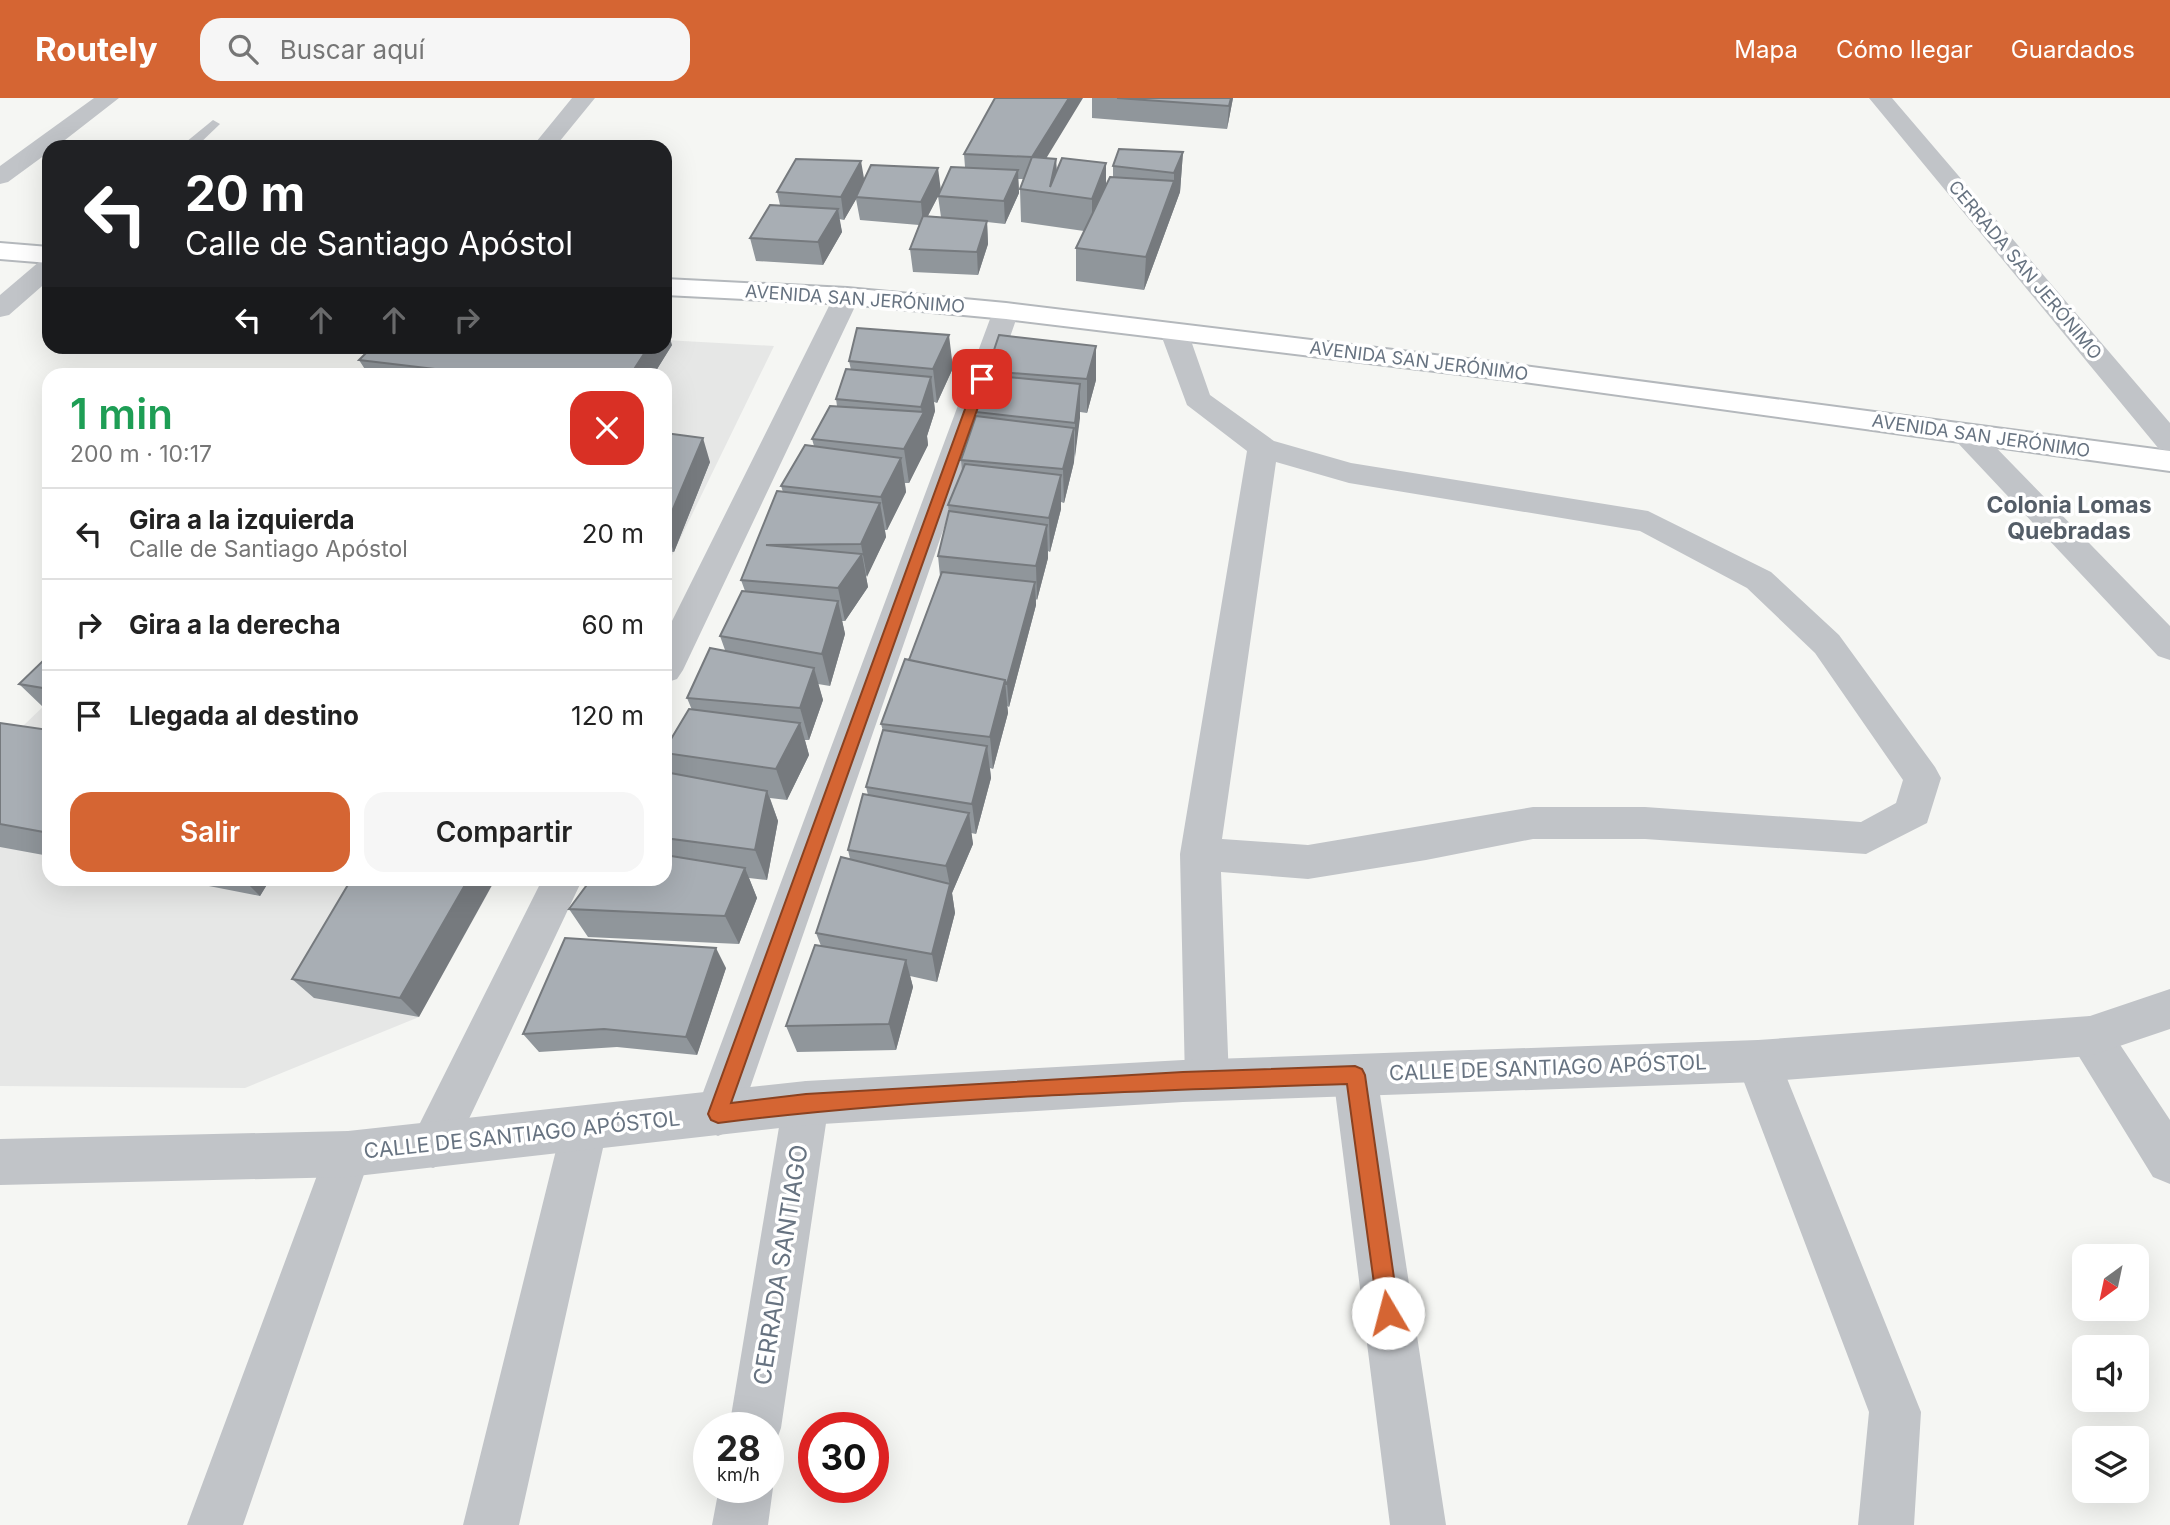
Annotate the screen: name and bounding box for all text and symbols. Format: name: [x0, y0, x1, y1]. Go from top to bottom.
search box: [200, 18, 690, 81]
text: Routely: [35, 29, 158, 69]
icon: search: [224, 30, 262, 68]
text: Buscar aquí: [280, 34, 425, 65]
text: Mapa: [1734, 35, 1798, 64]
text: Cómo llegar: [1836, 35, 1973, 64]
text: Guardados: [2011, 35, 2135, 64]
text: 20 m: [185, 164, 305, 223]
icon: left: [70, 168, 161, 259]
street label: CERRADA SAN JERÓNIMO: [1944, 175, 2107, 363]
text: Calle de Santiago Apóstol: [185, 224, 573, 263]
street label: AVENIDA SAN JERÓNIMO: [745, 279, 966, 317]
icon: left: [229, 301, 267, 339]
icon: ahead: [302, 301, 340, 339]
icon: ahead: [375, 301, 413, 339]
icon: right: [448, 301, 486, 339]
street label: AVENIDA SAN JERÓNIMO: [1309, 336, 1530, 384]
pin: [952, 349, 1012, 409]
icon: arrive: [963, 360, 1001, 398]
text: 1 min: [70, 388, 173, 439]
button: close: [570, 391, 644, 465]
street label: AVENIDA SAN JERÓNIMO: [1871, 409, 2092, 461]
text: 200 m · 10:17: [70, 440, 212, 468]
district label: Colonia Lomas Quebradas: [1986, 491, 2152, 545]
text: Gira a la izquierda: [129, 504, 355, 535]
icon: left: [70, 515, 108, 553]
text: 20 m: [582, 518, 644, 549]
text: Calle de Santiago Apóstol: [129, 535, 408, 563]
icon: right: [70, 606, 108, 644]
text: Gira a la derecha: [129, 609, 341, 640]
text: 60 m: [581, 609, 644, 640]
icon: arrive: [70, 697, 108, 735]
text: Llegada al destino: [129, 700, 359, 731]
text: 120 m: [571, 700, 644, 731]
button: Salir: [70, 792, 350, 872]
button: Compartir: [364, 792, 644, 872]
street label: CALLE DE SANTIAGO APÓSTOL: [1389, 1048, 1707, 1086]
street label: CALLE DE SANTIAGO APÓSTOL: [362, 1104, 681, 1164]
street label: CERRADA SANTIAGO: [747, 1143, 814, 1387]
north arrow: [2072, 1244, 2149, 1321]
map controls: [2072, 1244, 2149, 1503]
position arrow: [1351, 1276, 1425, 1350]
button: sound: [2072, 1335, 2149, 1412]
speed limit sign: 30: [798, 1412, 889, 1503]
button: layers: [2072, 1426, 2149, 1503]
text: 28: [716, 1427, 761, 1469]
text: km/h: [717, 1464, 760, 1485]

